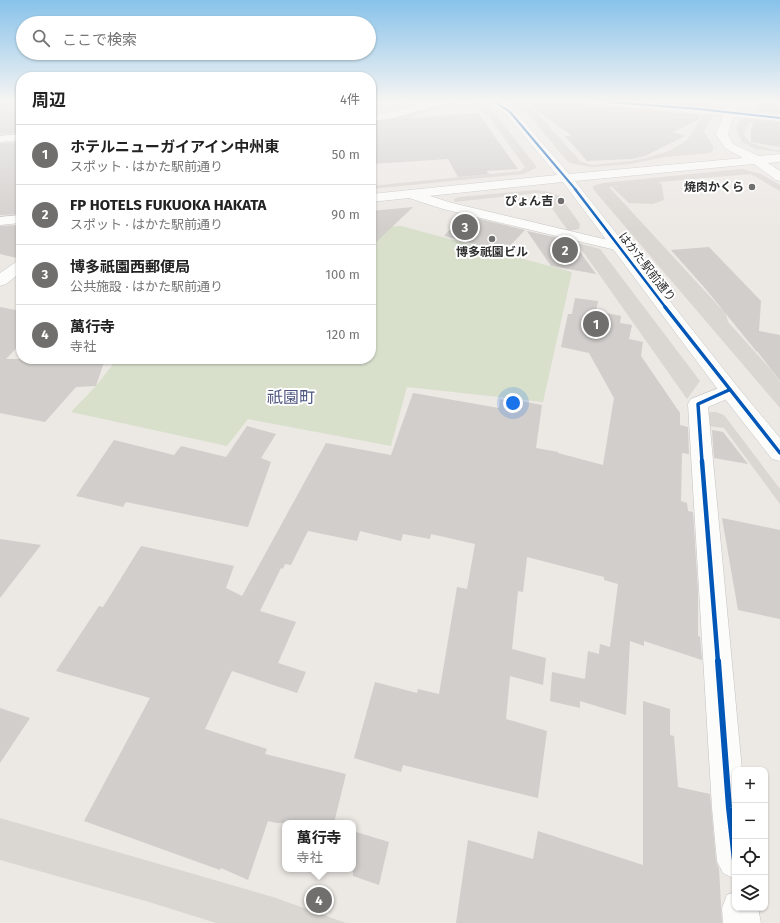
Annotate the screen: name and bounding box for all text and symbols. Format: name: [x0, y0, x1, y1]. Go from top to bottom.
search box: [16, 16, 376, 60]
icon: search: [30, 27, 52, 49]
text: ここで検索: [62, 31, 137, 49]
text: 周辺: [32, 90, 66, 111]
text: 4件: [340, 92, 360, 107]
text: ホテルニューガイアイン中州東: [70, 138, 279, 156]
text: 1: [42, 147, 48, 162]
text: 50 m: [332, 147, 360, 162]
text: スポット · はかた駅前通り: [70, 159, 223, 174]
place label: 焼肉かくら: [684, 180, 744, 194]
marker: 焼肉かくら: [747, 182, 757, 192]
place label: ぴょん吉: [505, 194, 553, 208]
text: FP HOTELS FUKUOKA HAKATA: [70, 196, 266, 214]
marker: ぴょん吉: [556, 196, 566, 206]
text: 2: [42, 207, 48, 222]
text: 90 m: [331, 207, 360, 222]
pin: 3: [452, 212, 478, 242]
text: スポット · はかた駅前通り: [70, 217, 223, 232]
street label: はかた駅前通り: [616, 230, 678, 304]
marker: 博多祇園ビル: [487, 234, 497, 244]
pin: 2: [552, 235, 578, 265]
place label: 博多祇園ビル: [456, 245, 528, 259]
text: 博多祇園西郵便局: [70, 258, 190, 276]
text: 3: [42, 267, 48, 282]
text: 100 m: [325, 267, 360, 282]
text: 公共施設 · はかた駅前通り: [70, 279, 223, 294]
pin: 1: [583, 309, 609, 339]
text: 萬行寺: [70, 318, 115, 336]
text: 4: [41, 327, 49, 342]
text: 120 m: [326, 327, 360, 342]
text: 寺社: [70, 339, 96, 354]
district label: 祇園町: [267, 388, 315, 407]
your location: [503, 393, 523, 413]
map controls: [732, 767, 768, 911]
button: +: [732, 767, 768, 803]
button: −: [732, 803, 768, 839]
popup: [282, 820, 356, 872]
text: 萬行寺: [296, 829, 342, 847]
button: locate: [732, 839, 768, 875]
text: 寺社: [296, 850, 323, 865]
button: layers: [732, 875, 768, 911]
pin: 4: [306, 885, 332, 915]

